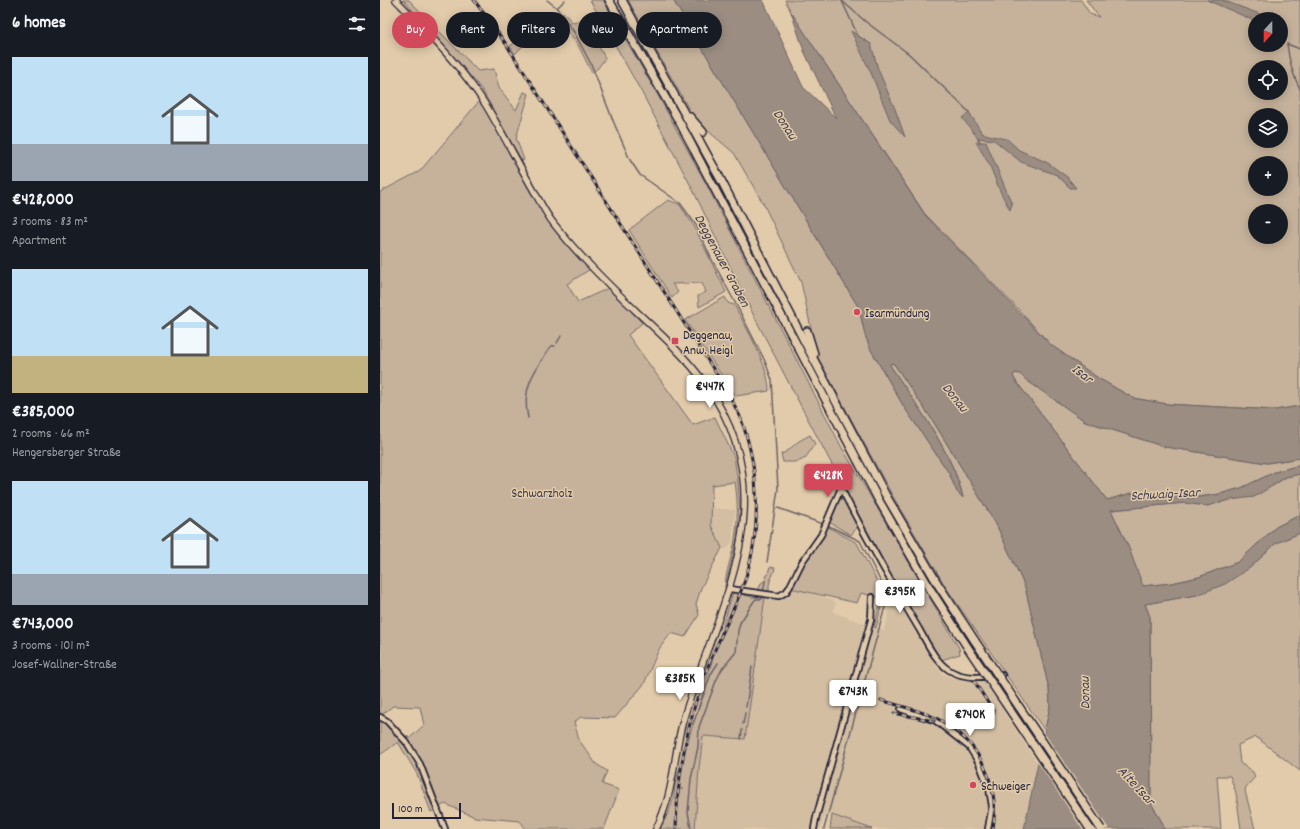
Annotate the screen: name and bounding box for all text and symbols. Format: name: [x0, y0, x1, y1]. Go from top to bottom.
text: 6 homes: [12, 12, 66, 36]
chip: Buy: [392, 12, 438, 48]
chip: Rent: [446, 12, 499, 48]
chip: Filters: [507, 12, 570, 48]
chip: New: [578, 12, 628, 48]
chip: Apartment: [636, 12, 722, 48]
north arrow: [1248, 12, 1288, 52]
map controls: [1248, 12, 1288, 244]
icon: filters: [346, 13, 368, 35]
button: locate: [1248, 60, 1288, 100]
icon: home: [154, 83, 226, 155]
water label: Donau: [767, 106, 802, 145]
button: layers: [1248, 108, 1288, 148]
button: +: [1248, 156, 1288, 196]
text: €428,000: [12, 189, 74, 213]
button: −: [1248, 204, 1288, 244]
water label: Deggenauer Graben: [688, 211, 754, 312]
text: 3 rooms · 83 m²: [12, 213, 88, 232]
text: Apartment: [12, 232, 66, 251]
icon: home: [154, 295, 226, 367]
place label: Isarmündung: [865, 305, 930, 324]
marker: Isarmündung: [852, 307, 862, 317]
place label: Deggenau, Anw. Heigl: [683, 327, 733, 361]
marker: Deggenau, Anw. Heigl: [670, 336, 680, 346]
water label: Isar: [1067, 360, 1098, 390]
pin: €447K: [682, 375, 738, 409]
text: €447K: [695, 378, 725, 397]
water label: Donau: [936, 379, 973, 418]
text: €385,000: [12, 401, 75, 425]
text: 2 rooms · 66 m²: [12, 425, 90, 444]
text: Hengersberger Straße: [12, 444, 121, 463]
pin: €428K: [800, 464, 856, 498]
text: €428K: [813, 467, 843, 486]
water label: Schwaig-Isar: [1130, 483, 1202, 507]
park label: Schwarzholz: [512, 485, 573, 504]
icon: home: [154, 507, 226, 579]
pin: €395K: [872, 580, 928, 614]
text: €395K: [884, 583, 916, 602]
text: €743,000: [12, 613, 74, 637]
text: 3 rooms · 101 m²: [12, 637, 90, 656]
text: Josef-Wallner-Straße: [12, 656, 117, 675]
pin: €385K: [652, 667, 708, 701]
text: €385K: [665, 670, 695, 689]
water label: Donau: [1076, 676, 1096, 709]
pin: €743K: [825, 680, 881, 714]
text: €743K: [838, 683, 868, 702]
pin: €740K: [942, 703, 998, 737]
text: €740K: [955, 706, 985, 725]
water label: Alte Isar: [1112, 762, 1160, 812]
place label: Schweiger: [981, 778, 1031, 797]
marker: Schweiger: [968, 780, 978, 790]
scale bar: [392, 801, 461, 820]
text: 100 m: [398, 802, 422, 818]

